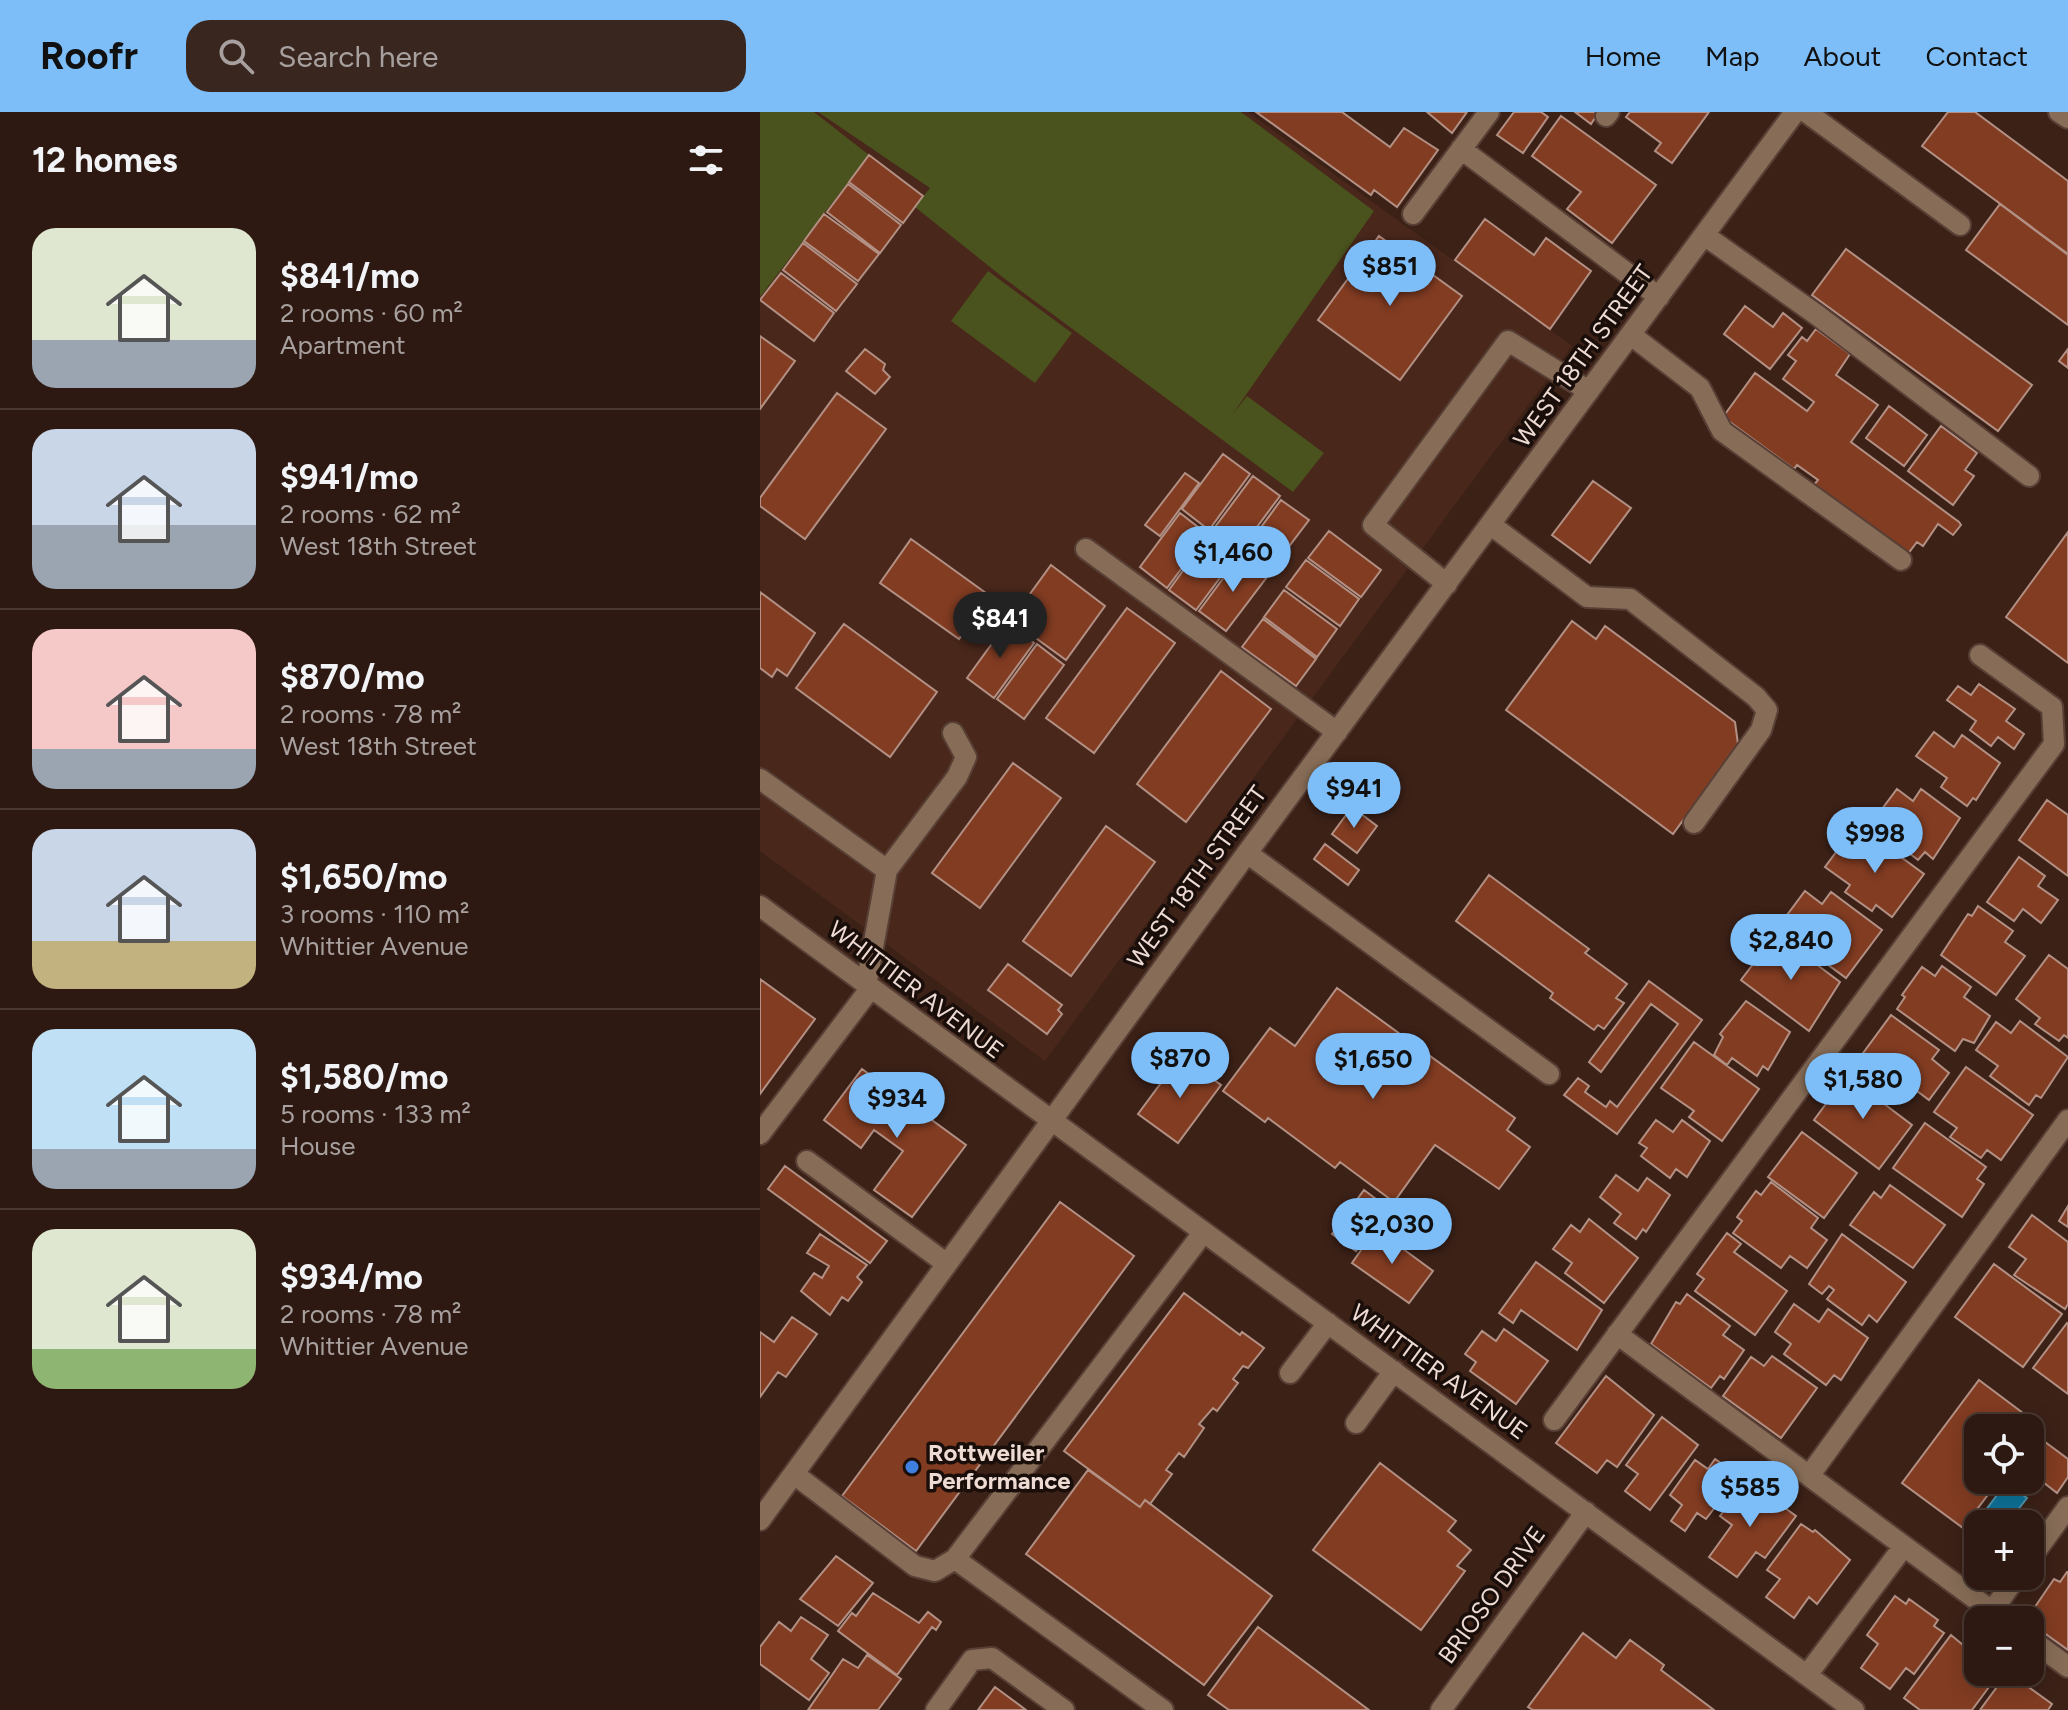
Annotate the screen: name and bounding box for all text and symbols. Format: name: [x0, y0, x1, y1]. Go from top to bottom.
search box: [186, 20, 746, 92]
text: Roofr: [40, 33, 138, 79]
icon: search: [214, 34, 258, 78]
text: Search here: [278, 38, 438, 75]
text: Home: [1585, 39, 1661, 73]
text: Map: [1705, 39, 1760, 73]
text: About: [1804, 39, 1881, 73]
text: Contact: [1925, 39, 2028, 73]
icon: filters: [684, 138, 728, 182]
text: 12 homes: [32, 140, 178, 181]
pin: $851: [1343, 240, 1437, 308]
text: $851: [1362, 250, 1418, 282]
text: $841/mo: [280, 256, 420, 297]
street label: WEST 18TH STREET: [1507, 259, 1658, 452]
icon: home: [96, 260, 192, 356]
text: 2 rooms · 60 m²: [280, 297, 463, 329]
text: Apartment: [280, 329, 406, 361]
text: $941/mo: [280, 457, 419, 498]
icon: home: [96, 461, 192, 557]
text: 2 rooms · 62 m²: [280, 498, 461, 530]
pin: $1,460: [1168, 526, 1298, 594]
text: West 18th Street: [280, 530, 477, 562]
text: $1,460: [1193, 536, 1273, 568]
pin: $841: [953, 592, 1047, 660]
text: $841: [971, 602, 1029, 634]
text: $870/mo: [280, 657, 425, 698]
icon: home: [96, 661, 192, 757]
text: 2 rooms · 78 m²: [280, 698, 461, 730]
text: West 18th Street: [280, 730, 477, 762]
pin: $941: [1307, 762, 1401, 830]
text: $941: [1326, 772, 1382, 804]
street label: WEST 18TH STREET: [1121, 780, 1272, 973]
pin: $998: [1828, 807, 1922, 875]
text: $998: [1845, 817, 1905, 849]
text: $1,650/mo: [280, 857, 448, 898]
icon: home: [96, 861, 192, 957]
text: 3 rooms · 110 m²: [280, 898, 469, 930]
street label: WHITTIER AVENUE: [823, 914, 1009, 1065]
pin: $2,840: [1726, 914, 1856, 982]
text: $2,840: [1748, 924, 1834, 956]
text: Whittier Avenue: [280, 930, 469, 962]
pin: $870: [1133, 1032, 1227, 1100]
pin: $1,650: [1308, 1033, 1438, 1101]
text: $870: [1149, 1042, 1211, 1074]
text: $1,650: [1333, 1043, 1413, 1075]
pin: $1,580: [1798, 1053, 1928, 1121]
text: $1,580/mo: [280, 1057, 449, 1098]
icon: home: [96, 1061, 192, 1157]
text: $1,580: [1823, 1063, 1903, 1095]
pin: $934: [850, 1072, 944, 1140]
text: $934: [867, 1082, 927, 1114]
text: 5 rooms · 133 m²: [280, 1098, 471, 1130]
text: House: [280, 1130, 355, 1162]
pin: $2,030: [1327, 1198, 1457, 1266]
text: $2,030: [1350, 1208, 1434, 1240]
text: $934/mo: [280, 1257, 423, 1298]
icon: home: [96, 1261, 192, 1357]
text: 2 rooms · 78 m²: [280, 1298, 461, 1330]
street label: WHITTIER AVENUE: [1345, 1298, 1533, 1445]
text: Whittier Avenue: [280, 1330, 469, 1362]
map controls: [1964, 1414, 2044, 1686]
button: locate: [1964, 1414, 2044, 1494]
place label: Rottweiler Performance: [928, 1438, 1071, 1495]
marker: Rottweiler Performance: [903, 1458, 921, 1476]
pin: $585: [1703, 1461, 1797, 1529]
text: $585: [1720, 1471, 1780, 1503]
button: +: [1964, 1510, 2044, 1590]
street label: BRIOSO DRIVE: [1432, 1520, 1551, 1669]
button: −: [1964, 1606, 2044, 1686]

